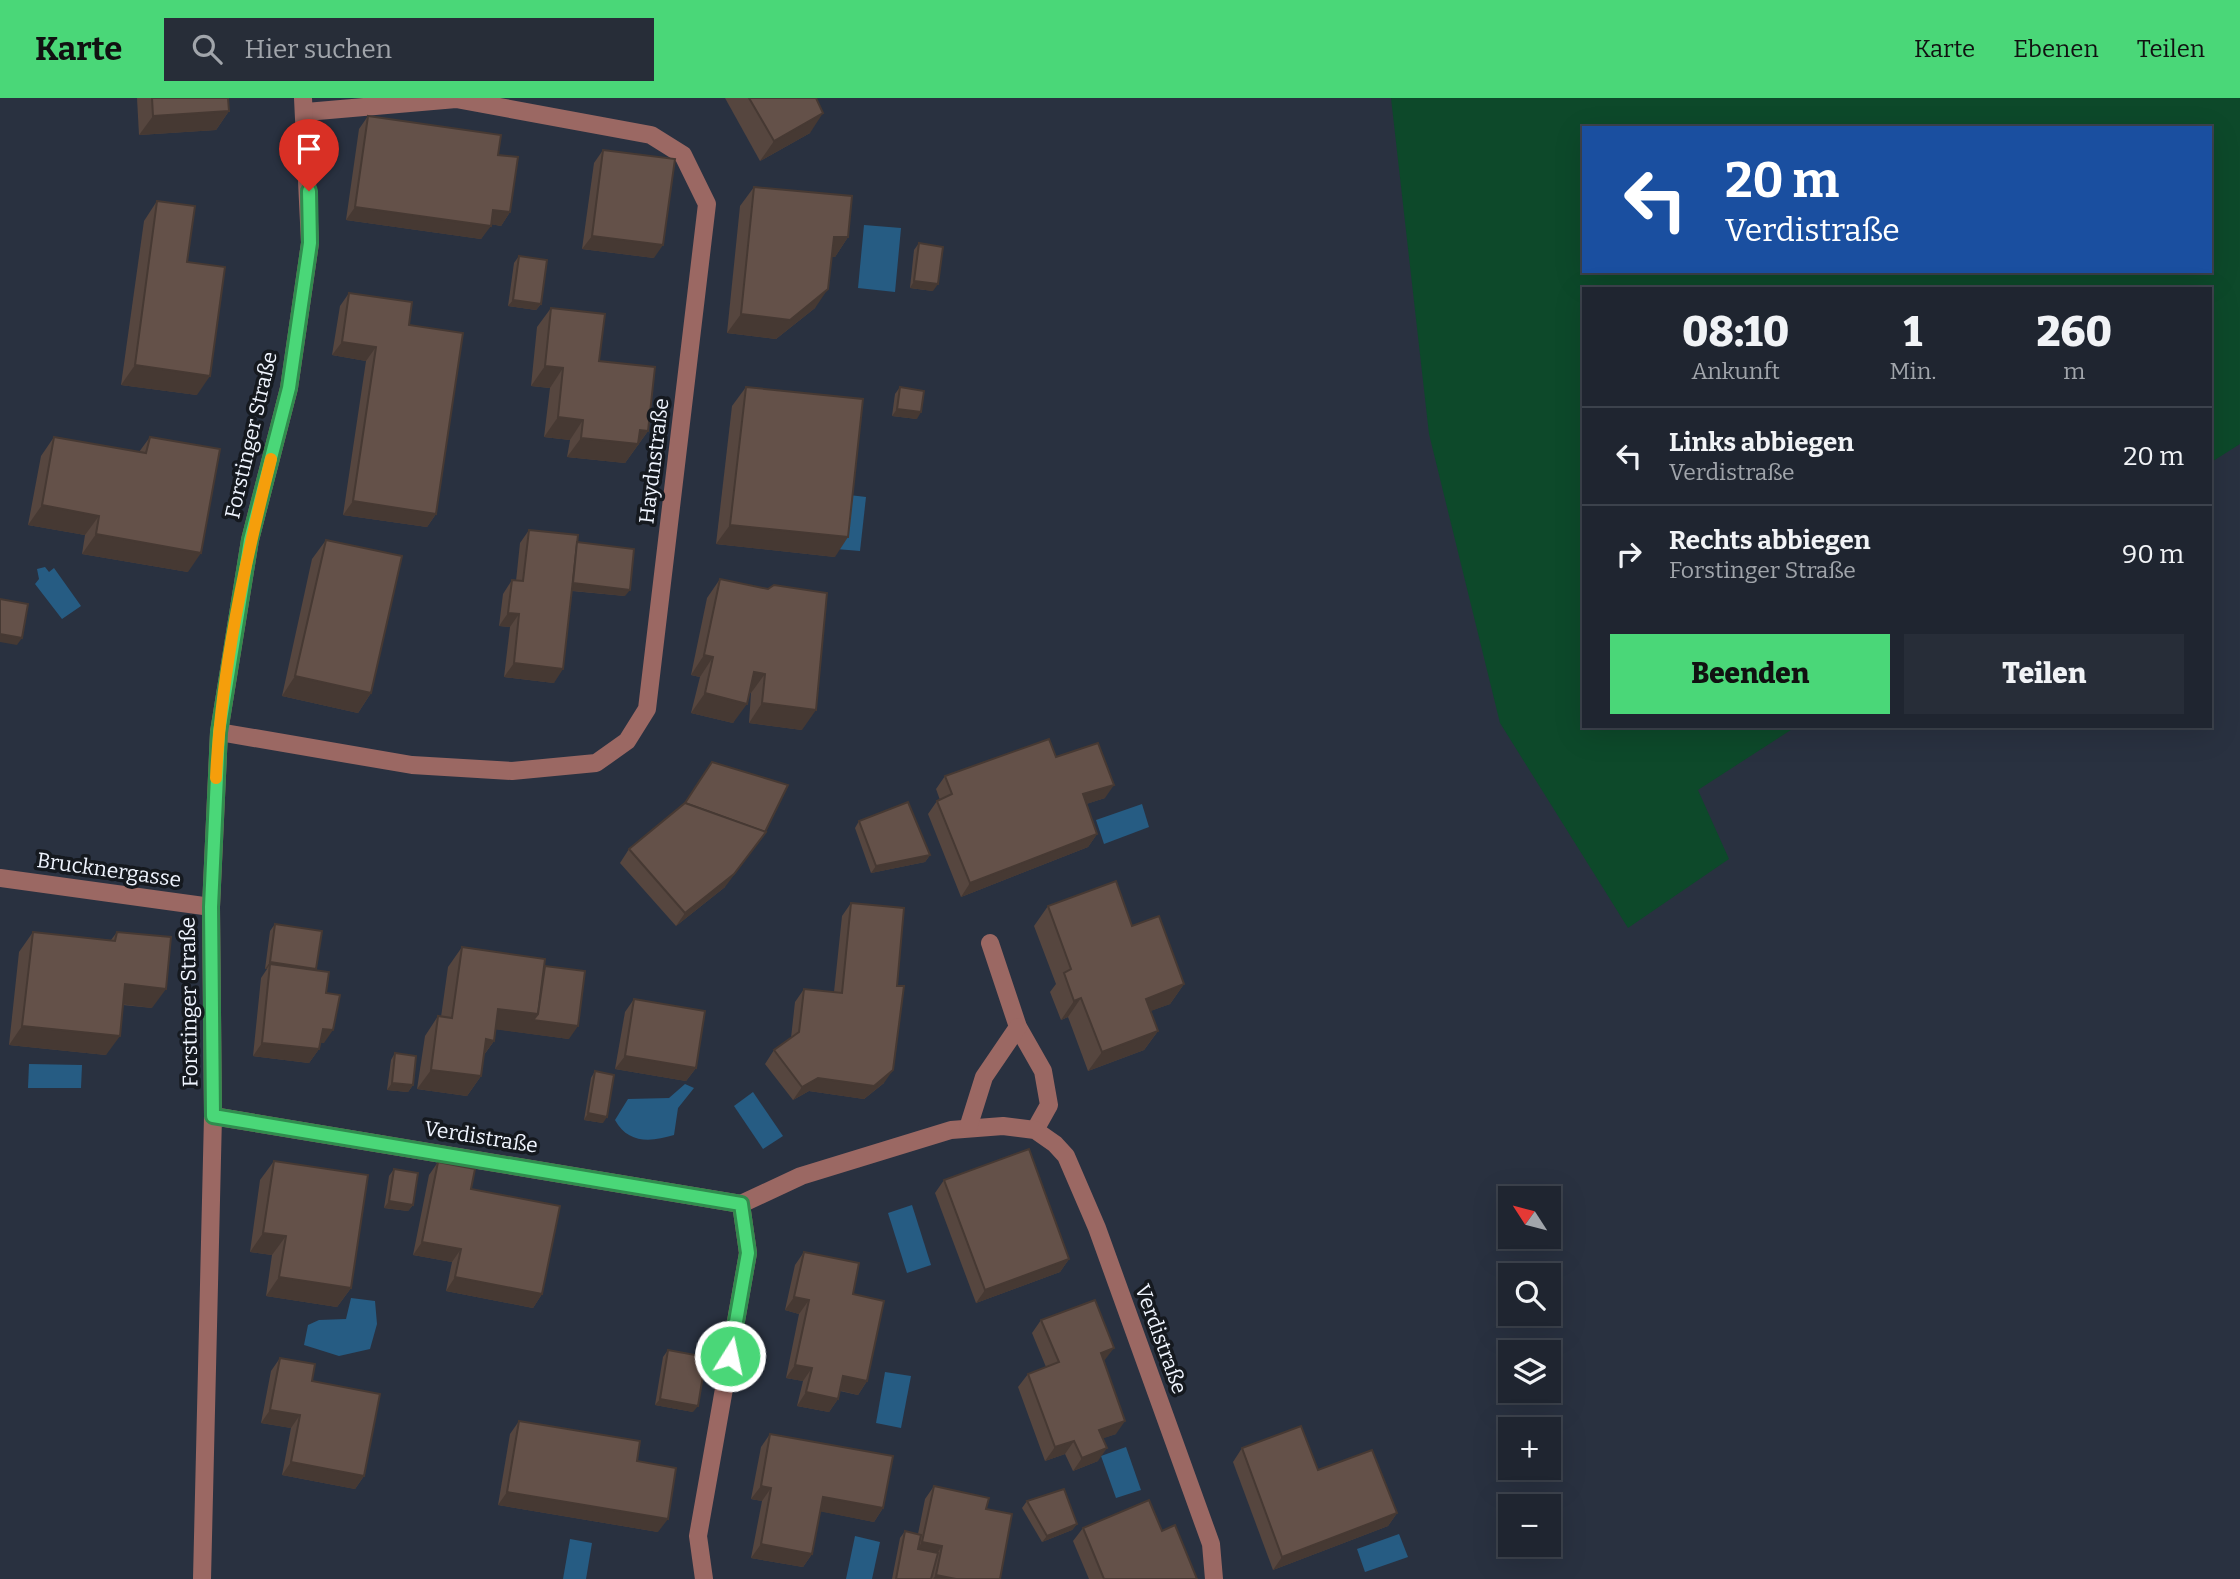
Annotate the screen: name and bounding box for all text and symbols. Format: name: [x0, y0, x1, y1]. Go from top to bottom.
search box: [164, 18, 654, 81]
text: Karte: [35, 29, 122, 69]
icon: search: [188, 30, 226, 68]
text: Hier suchen: [244, 34, 392, 65]
text: Karte: [1914, 35, 1975, 63]
text: Ebenen: [2013, 35, 2099, 63]
text: Teilen: [2137, 35, 2205, 63]
pin: [279, 119, 339, 191]
icon: arrive: [290, 130, 328, 168]
text: 20 m: [1725, 151, 1839, 210]
icon: left: [1610, 154, 1701, 245]
text: Verdistraße: [1725, 211, 1900, 249]
text: 08:10: [1682, 307, 1789, 357]
text: 1: [1904, 307, 1922, 357]
text: 260: [2036, 307, 2112, 357]
street label: Forstinger Straße: [219, 349, 283, 521]
text: Ankunft: [1691, 357, 1780, 385]
text: Min.: [1889, 357, 1936, 385]
text: m: [2063, 357, 2085, 385]
street label: Haydnstraße: [633, 397, 675, 525]
text: Links abbiegen: [1669, 427, 1854, 458]
icon: left: [1610, 437, 1648, 475]
text: 20 m: [2123, 441, 2184, 472]
text: Verdistraße: [1669, 458, 1795, 486]
text: Rechts abbiegen: [1669, 525, 1871, 556]
icon: right: [1610, 535, 1648, 573]
text: 90 m: [2122, 539, 2184, 570]
text: Forstinger Straße: [1669, 556, 1856, 584]
button: Beenden: [1610, 634, 1890, 714]
button: Teilen: [1904, 634, 2184, 714]
street label: Brucknergasse: [35, 847, 183, 893]
street label: Forstinger Straße: [175, 917, 203, 1087]
street label: Verdistraße: [422, 1115, 540, 1159]
north arrow: [1498, 1186, 1561, 1250]
map controls: [1498, 1186, 1561, 1557]
button: search: [1498, 1263, 1561, 1326]
street label: Verdistraße: [1129, 1281, 1193, 1397]
position arrow: [693, 1319, 767, 1393]
button: layers: [1498, 1340, 1561, 1403]
button: +: [1498, 1417, 1561, 1480]
button: −: [1498, 1494, 1561, 1557]

